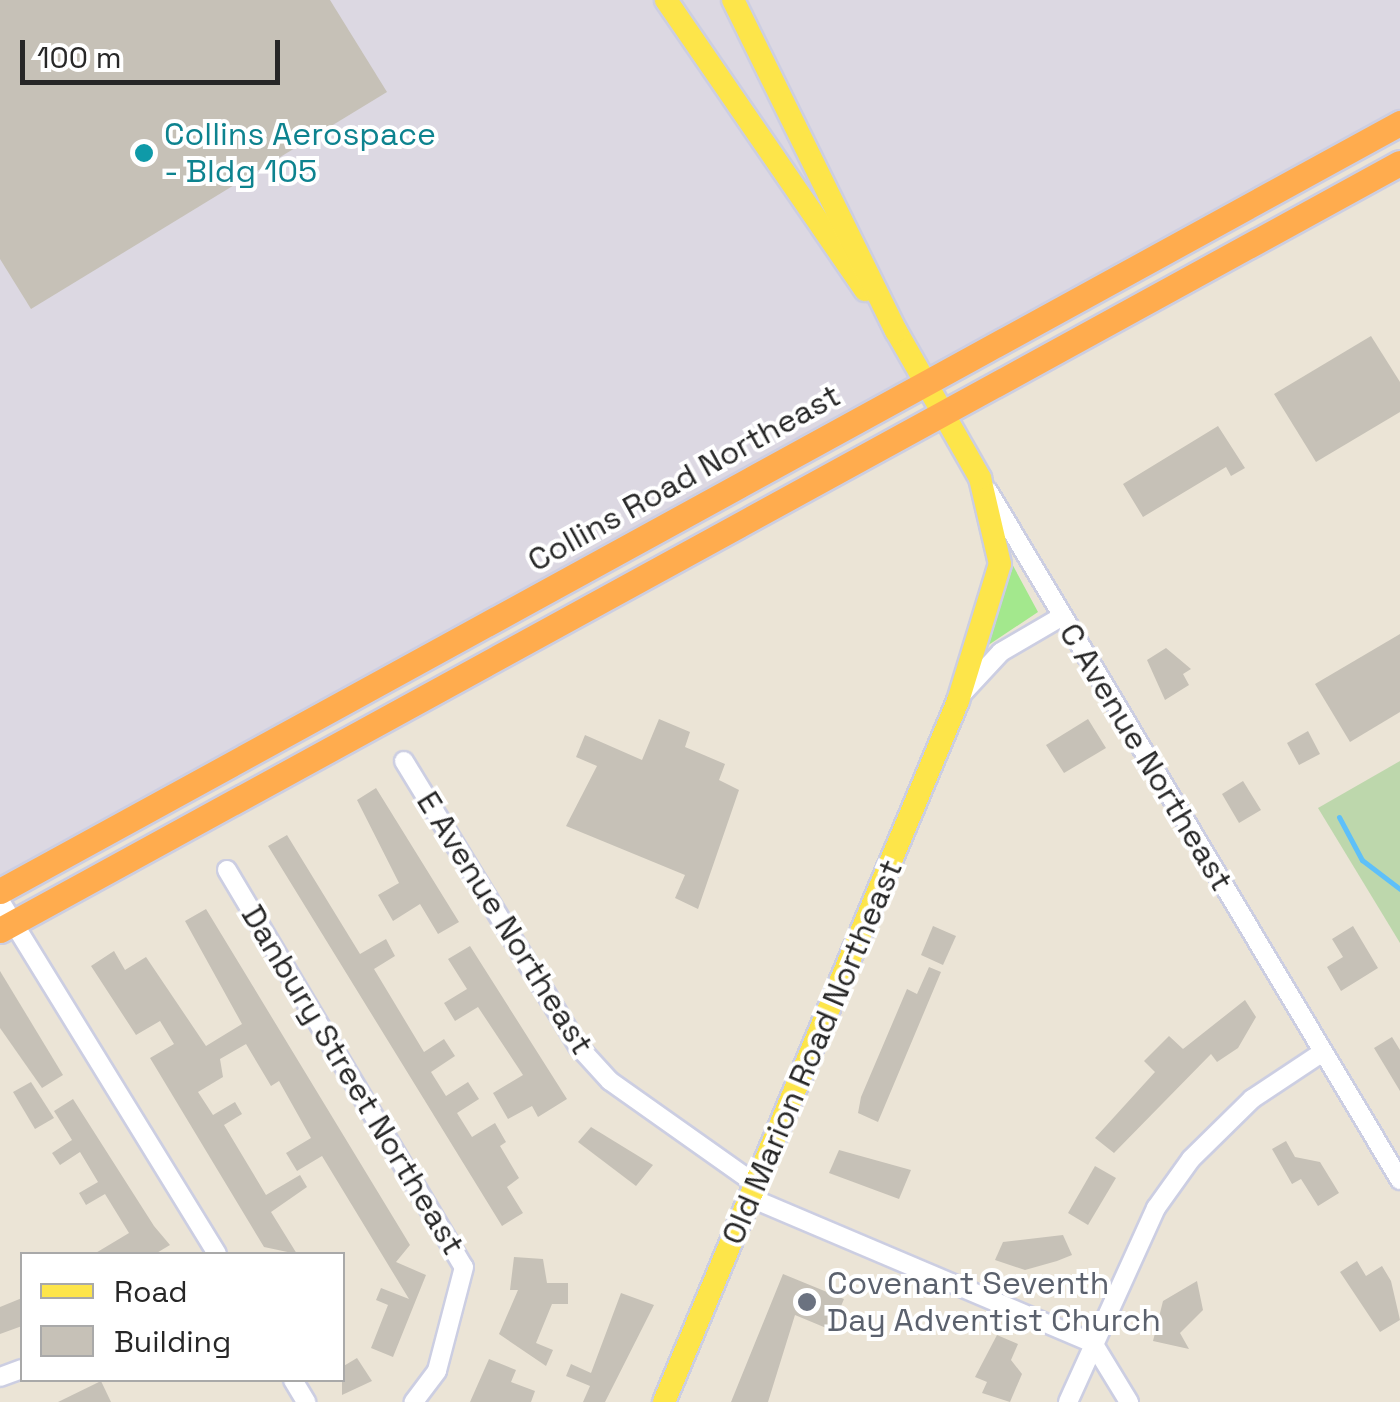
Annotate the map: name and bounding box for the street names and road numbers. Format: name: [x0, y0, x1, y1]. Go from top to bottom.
street label: Collins Road Northeast: [521, 376, 847, 580]
street label: C Avenue Northeast: [1051, 616, 1241, 898]
street label: E Avenue Northeast: [408, 784, 602, 1062]
street label: Old Marion Road Northeast: [713, 854, 911, 1250]
street label: Danbury Street Northeast: [233, 898, 473, 1262]

